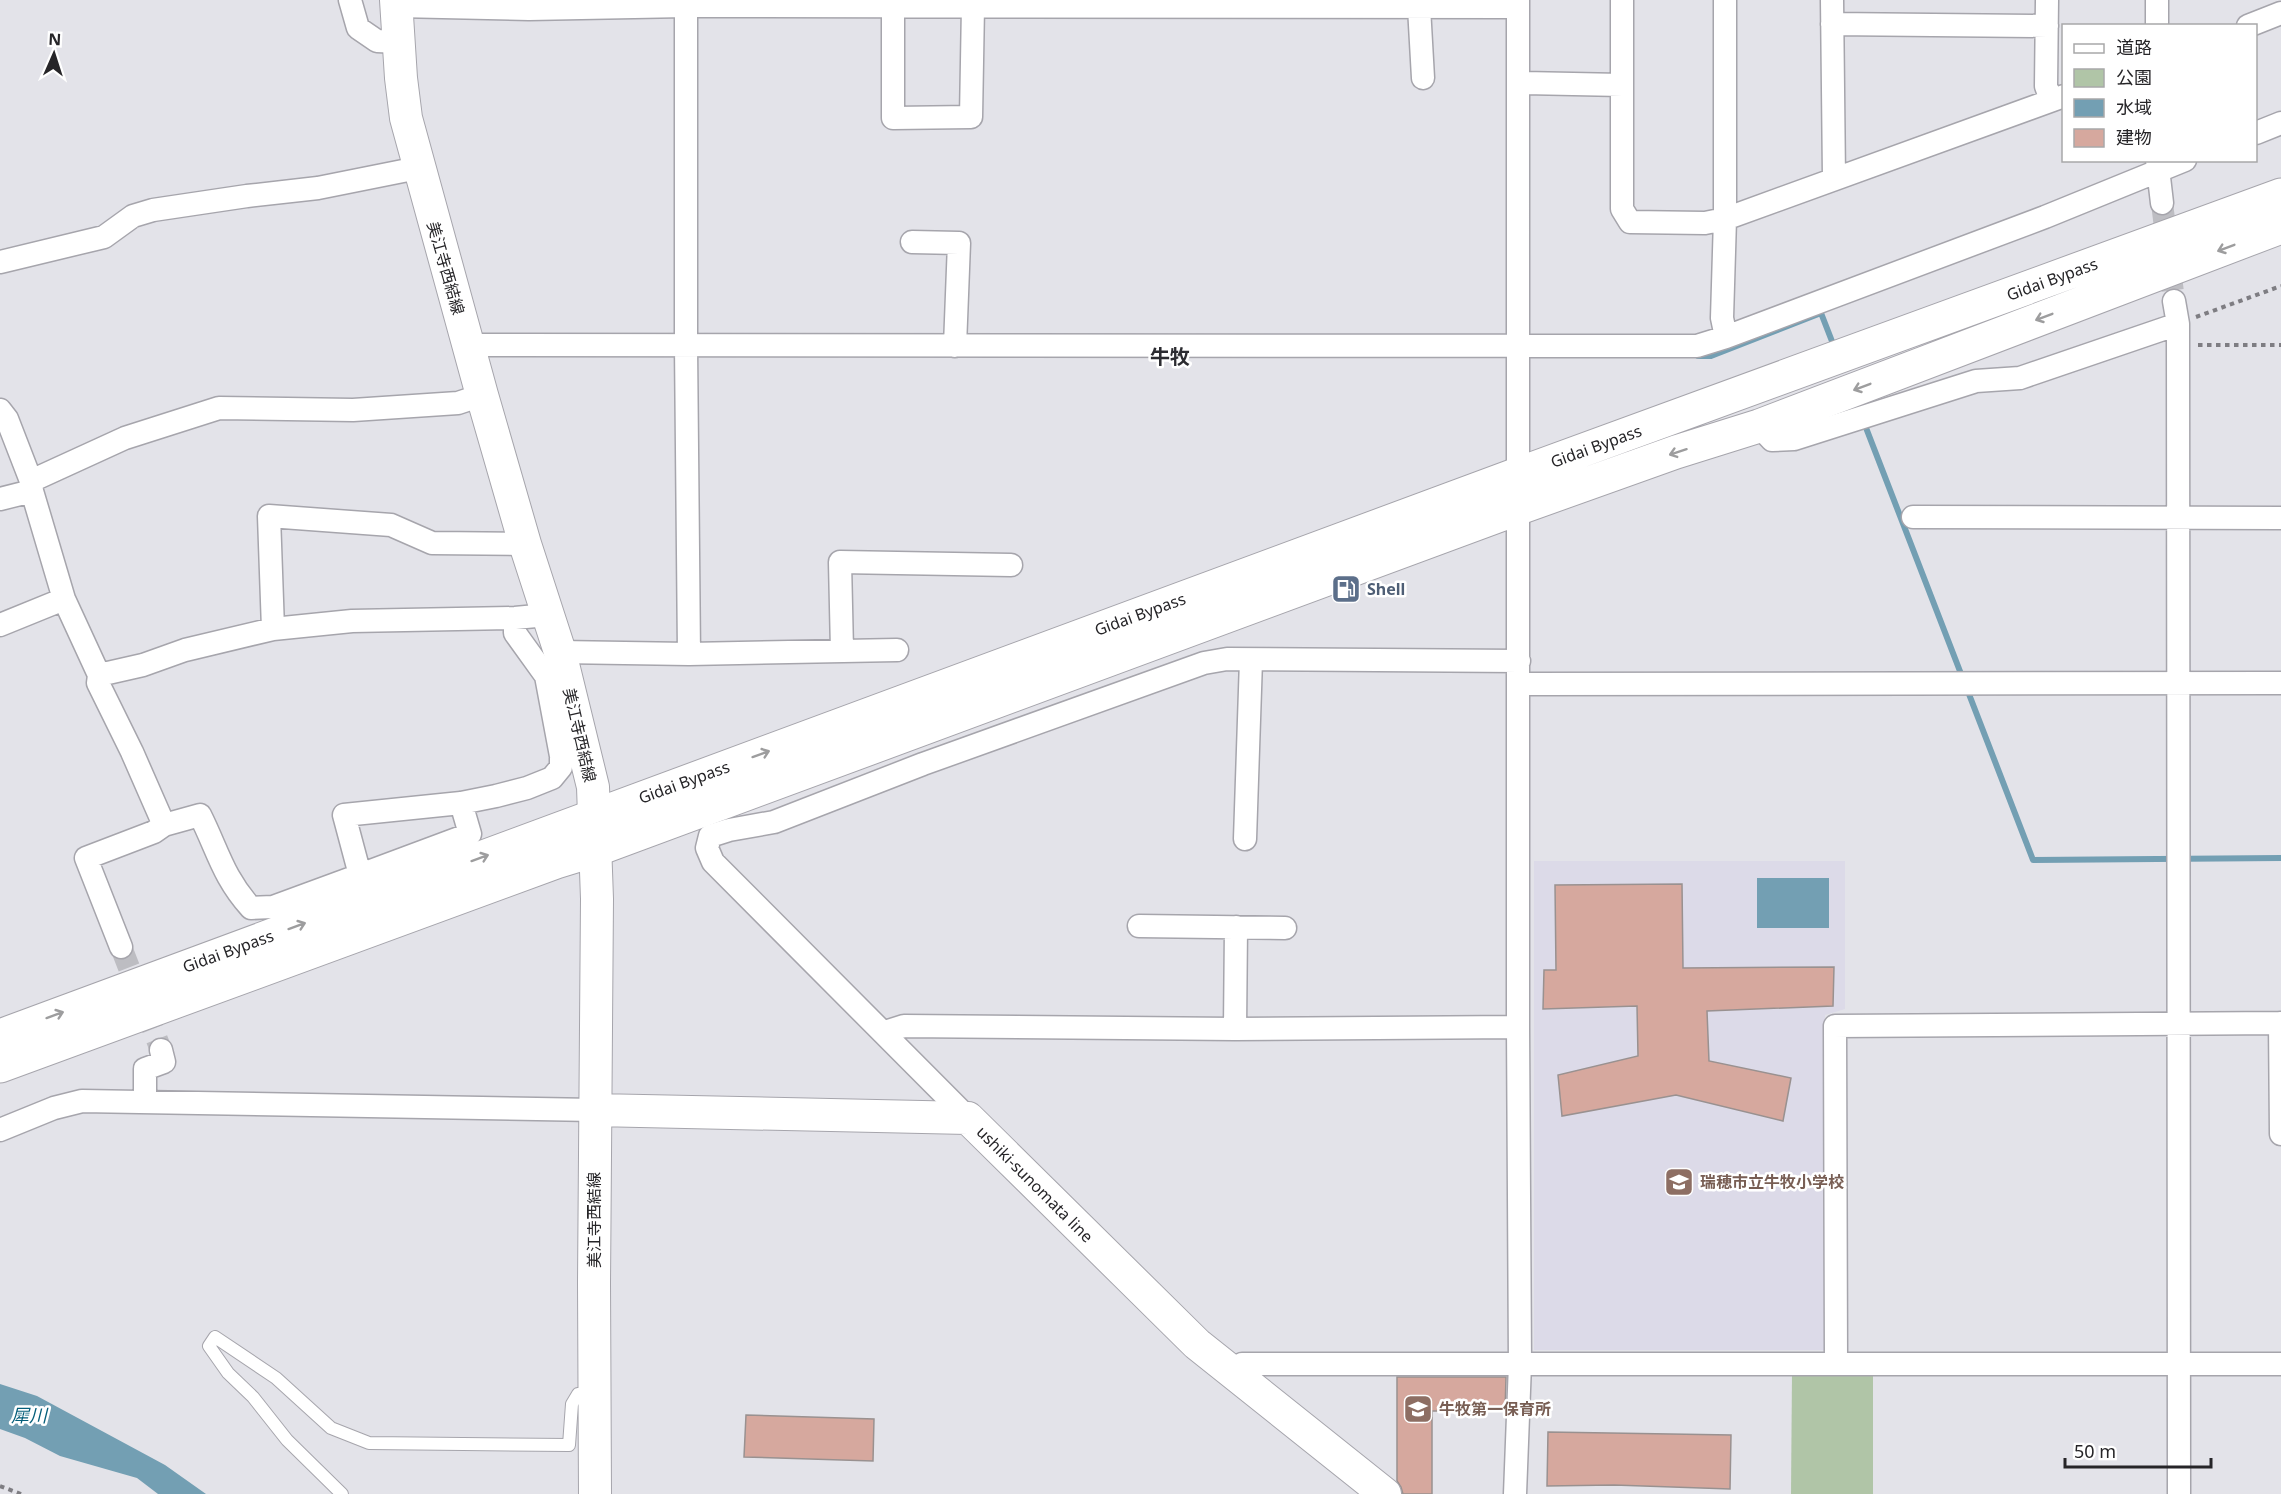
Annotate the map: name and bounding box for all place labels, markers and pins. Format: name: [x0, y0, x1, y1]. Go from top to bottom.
fuel station icon: Shell: [1330, 573, 1362, 605]
place label: Shell: [1367, 578, 1405, 600]
school or university icon: 瑞穂市立牛牧小学校: [1663, 1166, 1695, 1198]
place label: 瑞穂市立牛牧小学校: [1700, 1171, 1844, 1193]
school or university icon: 牛牧第一保育所: [1402, 1393, 1434, 1425]
place label: 牛牧第一保育所: [1439, 1398, 1551, 1420]

